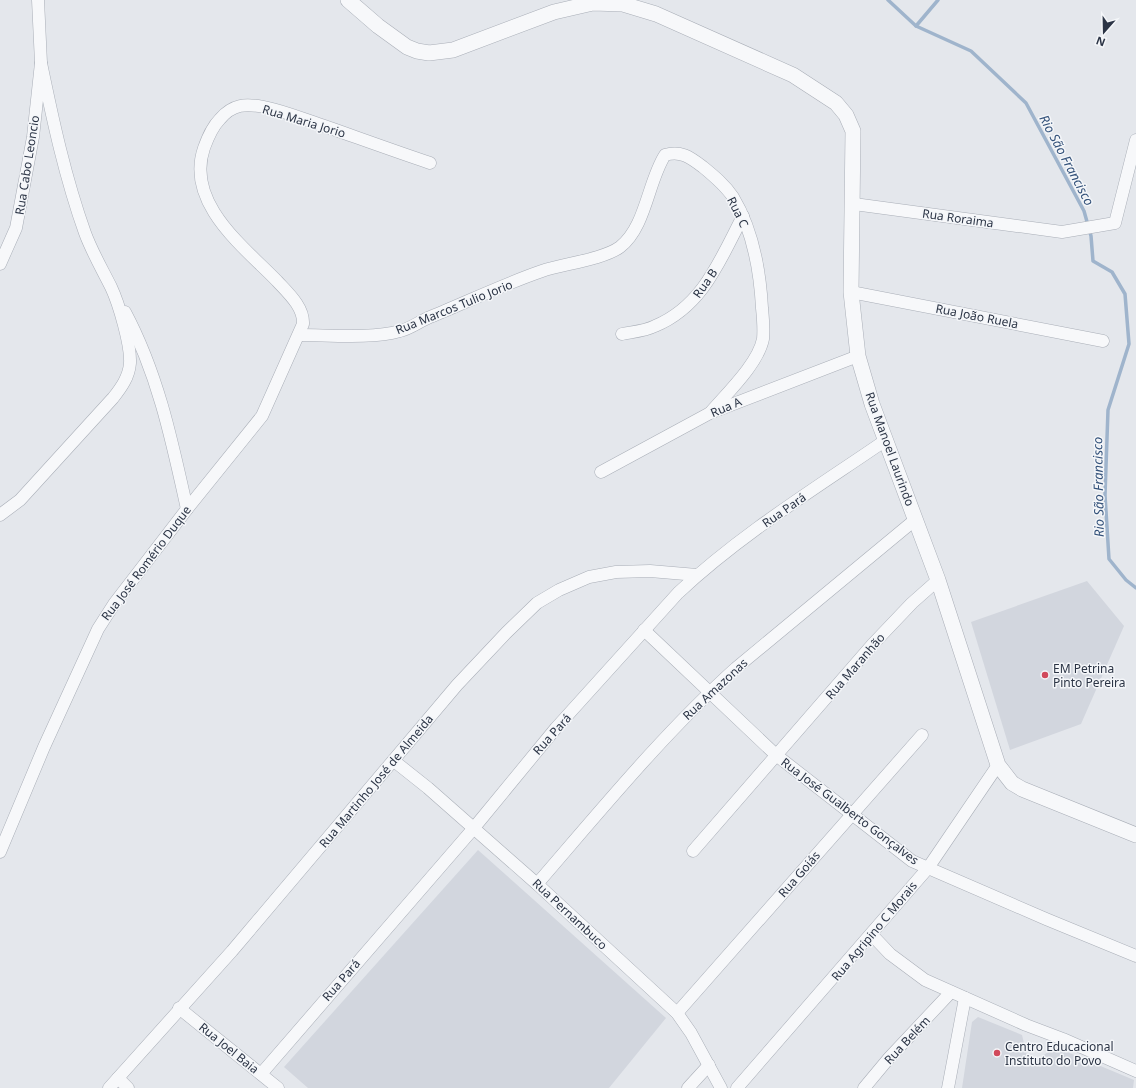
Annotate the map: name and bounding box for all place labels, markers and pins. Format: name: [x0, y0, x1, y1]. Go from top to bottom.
place label: EM Petrina Pinto Pereira: [1053, 660, 1126, 691]
marker: EM Petrina Pinto Pereira: [1040, 670, 1050, 680]
place label: Centro Educacional Instituto do Povo: [1005, 1038, 1114, 1069]
marker: Centro Educacional Instituto do Povo: [992, 1048, 1002, 1058]

